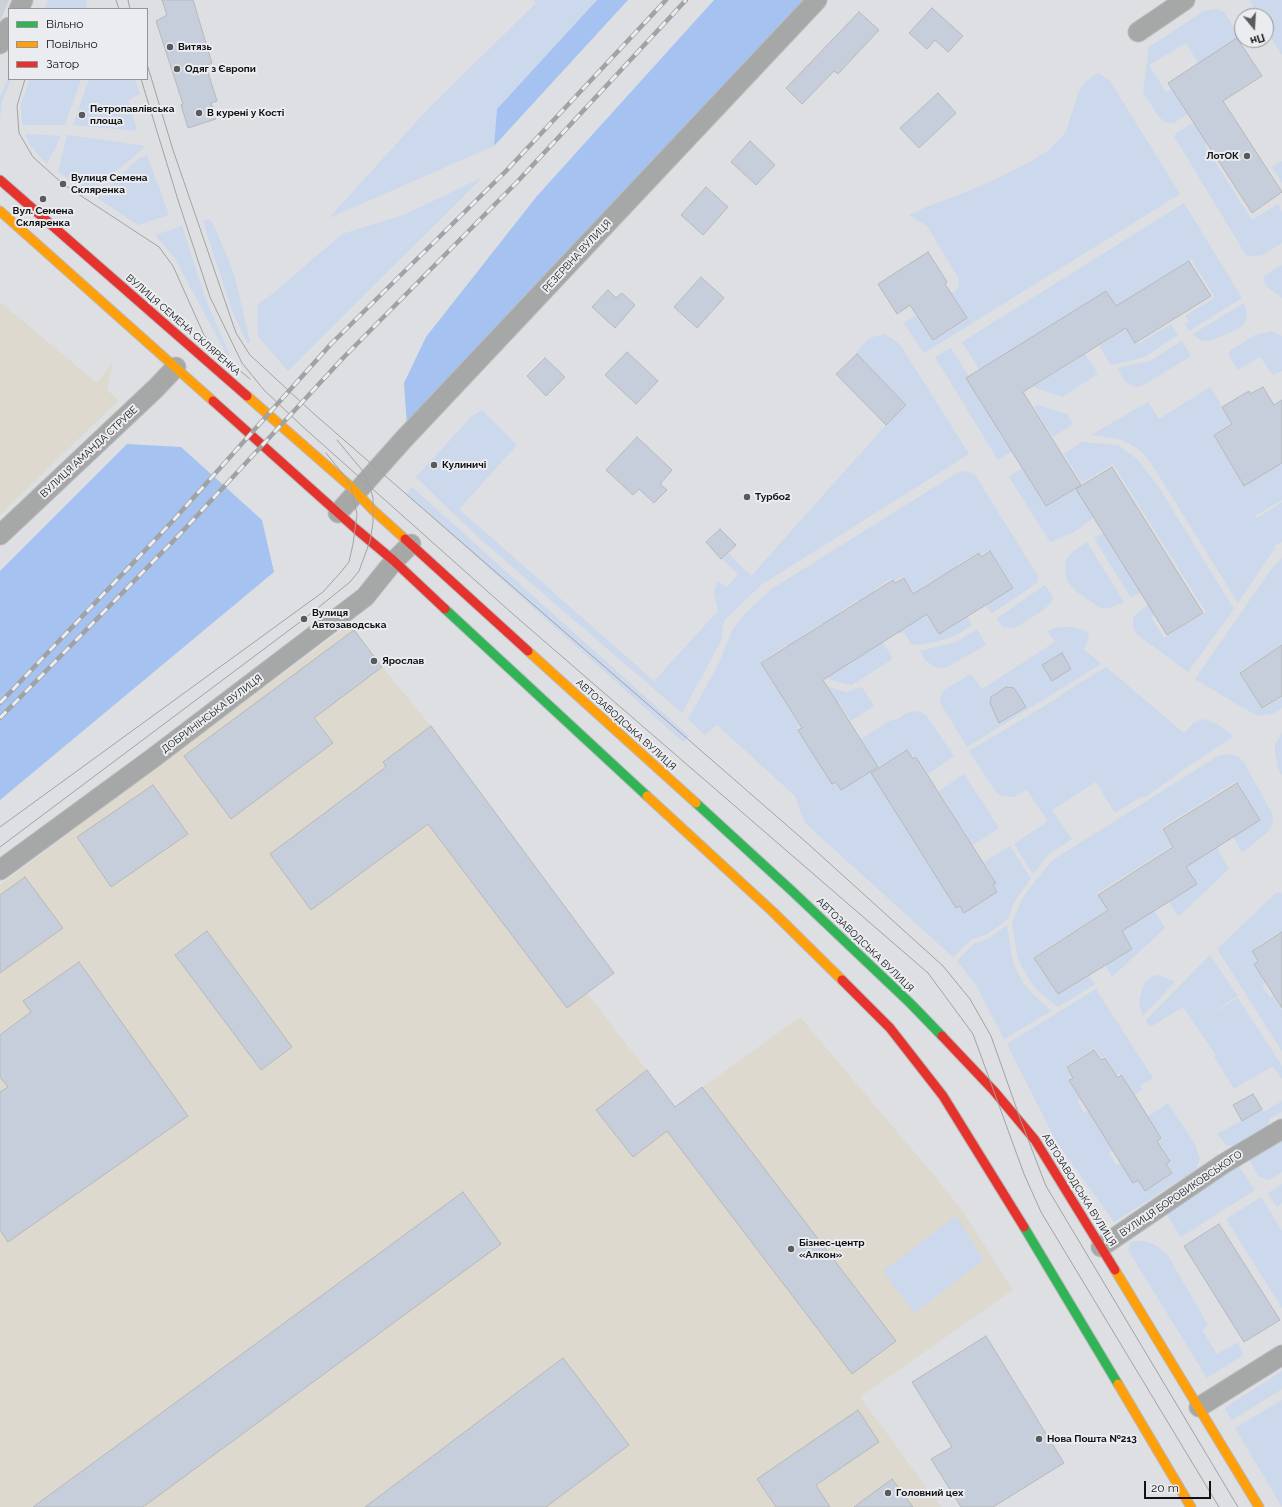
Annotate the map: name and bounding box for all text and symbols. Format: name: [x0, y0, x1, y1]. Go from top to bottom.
legend: [8, 8, 148, 80]
north arrow: [1234, 8, 1274, 48]
text: Вільно: [46, 17, 83, 31]
text: Пн: [1249, 30, 1267, 47]
text: Повільно: [46, 37, 98, 51]
place label: Витязь: [178, 41, 212, 53]
marker: Витязь: [165, 42, 175, 52]
text: Затор: [46, 57, 79, 71]
place label: Одяг з Європи: [185, 63, 256, 75]
marker: Одяг з Європи: [172, 64, 182, 74]
place label: Петропавлівська площа: [90, 103, 174, 126]
place label: В курені у Кості: [207, 107, 284, 119]
marker: В курені у Кості: [194, 108, 204, 118]
marker: Петропавлівська площа: [77, 110, 87, 120]
place label: ЛотОК: [1206, 150, 1239, 162]
marker: ЛотОК: [1242, 151, 1252, 161]
place label: Вулиця Семена Скляренка: [71, 172, 147, 196]
marker: Вулиця Семена Скляренка: [58, 179, 68, 189]
marker: Вул. Семена Скляренка: [38, 194, 48, 204]
place label: Вул. Семена Скляренка: [13, 205, 73, 228]
street label: РЕЗЕРВНА ВУЛИЦЯ: [540, 217, 614, 295]
street label: ВУЛИЦЯ СЕМЕНА СКЛЯРЕНКА: [123, 272, 243, 378]
street label: ВУЛИЦЯ АМАНДА СТРУВЕ: [38, 404, 140, 500]
place label: Кулиничі: [442, 459, 486, 471]
marker: Кулиничі: [429, 460, 439, 470]
place label: Турбо2: [755, 491, 790, 503]
marker: Турбо2: [742, 492, 752, 502]
place label: Вулиця Автозаводська: [312, 607, 386, 630]
marker: Вулиця Автозаводська: [299, 614, 309, 624]
place label: Ярослав: [382, 655, 424, 667]
marker: Ярослав: [369, 656, 379, 666]
street label: ДОБРИНІНСЬКА ВУЛИЦЯ: [159, 672, 265, 756]
street label: АВТОЗАВОДСЬКА ВУЛИЦЯ: [574, 677, 678, 773]
street label: АВТОЗАВОДСЬКА ВУЛИЦЯ: [814, 895, 916, 995]
street label: АВТОЗАВОДСЬКА ВУЛИЦЯ: [1039, 1132, 1119, 1248]
street label: ВУЛИЦЯ БОРОВИКОВСЬКОГО: [1117, 1148, 1245, 1240]
place label: Бізнес-центр «Алкон»: [799, 1237, 864, 1260]
marker: Бізнес-центр «Алкон»: [786, 1244, 796, 1254]
place label: Нова Пошта №213: [1047, 1433, 1137, 1445]
marker: Нова Пошта №213: [1034, 1434, 1044, 1444]
scale bar: [1146, 1473, 1213, 1499]
text: 20 m: [1151, 1481, 1179, 1495]
place label: Головний цех: [896, 1487, 963, 1499]
marker: Головний цех: [883, 1488, 893, 1498]

